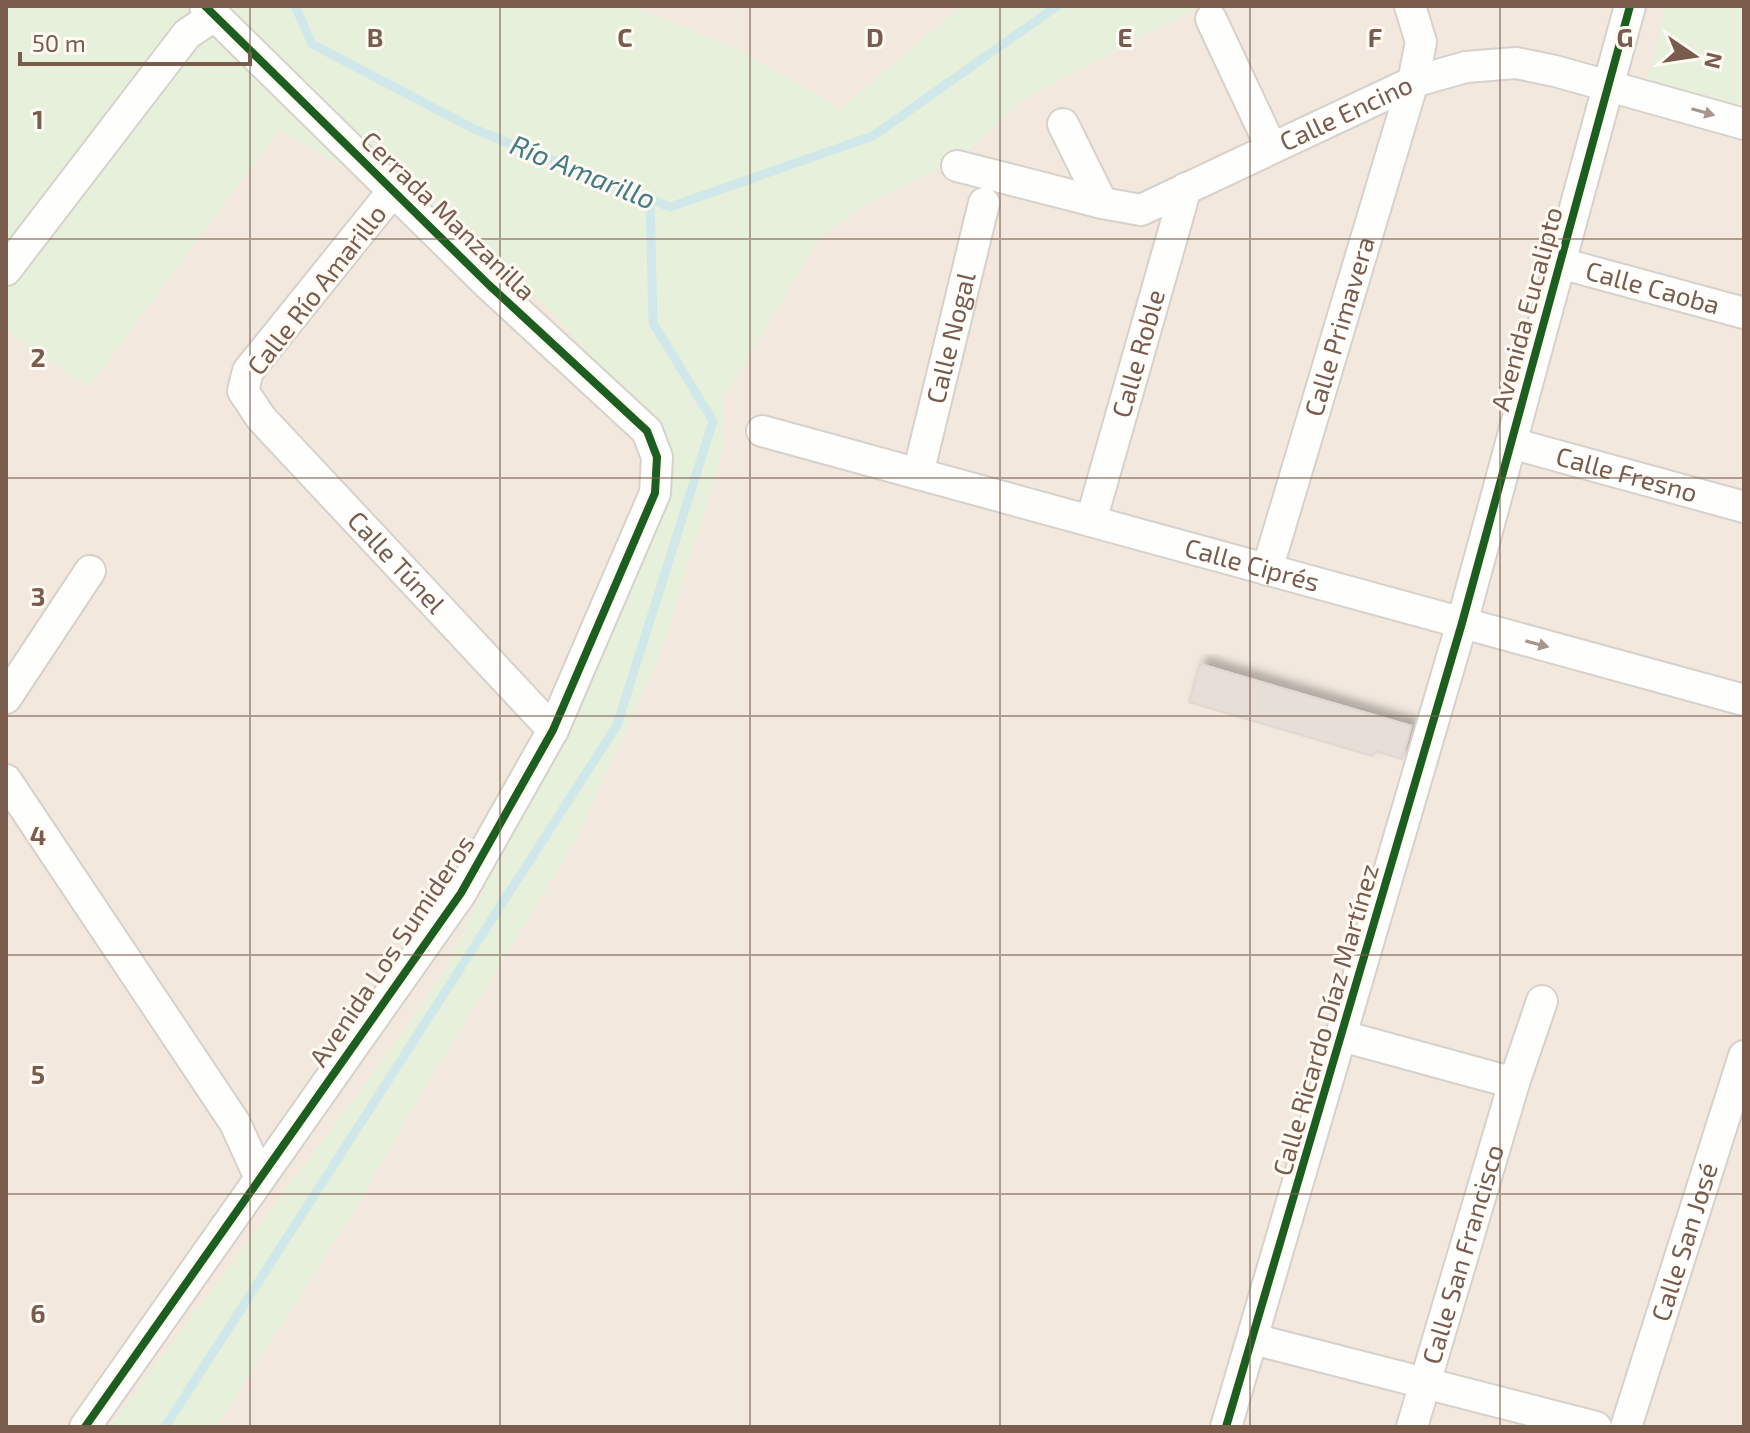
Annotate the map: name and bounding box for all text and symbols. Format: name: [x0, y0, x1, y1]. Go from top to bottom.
scale bar: [20, 16, 250, 66]
north arrow: [1654, 16, 1734, 96]
text: B: [367, 21, 383, 52]
text: C: [617, 21, 633, 52]
text: D: [866, 21, 884, 52]
text: E: [1117, 21, 1133, 52]
text: F: [1368, 21, 1382, 52]
text: G: [1617, 21, 1633, 52]
text: 50 m: [32, 28, 86, 57]
text: N: [1700, 50, 1729, 71]
street label: Calle Encino: [1274, 68, 1417, 157]
text: 1: [32, 103, 44, 134]
one-way arrow: [1691, 107, 1716, 119]
street label: Cerrada Manzanilla: [356, 124, 542, 306]
water label: Río Amarillo: [506, 127, 661, 216]
street label: Calle Río Amarillo: [240, 198, 392, 380]
street label: Avenida Eucalipto: [1483, 203, 1568, 414]
street label: Calle Primavera: [1297, 233, 1380, 420]
street label: Calle Caoba: [1583, 254, 1723, 320]
street label: Calle Nogal: [919, 269, 981, 406]
street label: Calle Roble: [1104, 286, 1170, 421]
text: 2: [30, 341, 46, 372]
street label: Calle Fresno: [1553, 439, 1701, 508]
street label: Calle Túnel: [342, 504, 453, 619]
street label: Calle Ciprés: [1182, 531, 1323, 597]
text: 3: [31, 580, 45, 611]
one-way arrow: [1525, 638, 1550, 650]
text: 4: [30, 819, 46, 850]
street label: Avenida Los Sumideros: [302, 829, 480, 1072]
street label: Calle Ricardo Díaz Martínez: [1265, 860, 1384, 1179]
text: 5: [31, 1058, 45, 1089]
street label: Calle San Francisco: [1415, 1141, 1509, 1367]
street label: Calle San José: [1644, 1159, 1723, 1325]
text: 6: [30, 1297, 46, 1328]

